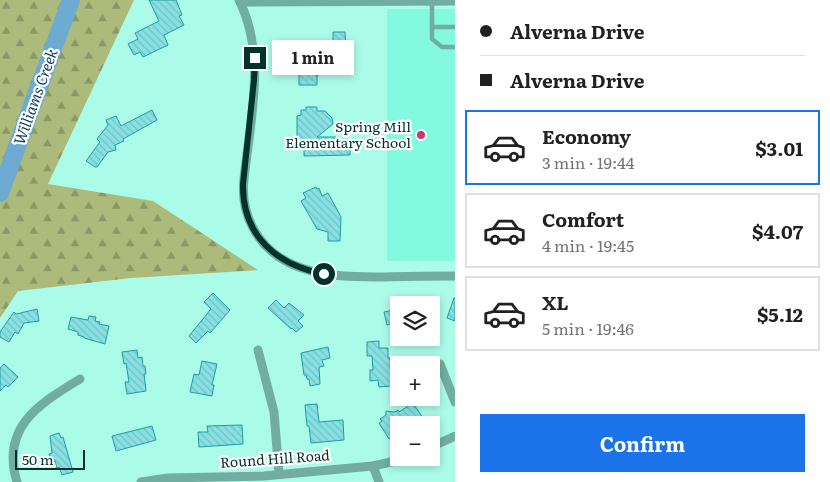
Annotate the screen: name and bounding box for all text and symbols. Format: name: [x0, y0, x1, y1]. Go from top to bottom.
text: Alverna Drive: [510, 17, 644, 45]
callout: 1 min: [272, 40, 355, 76]
water label: Williams Creek: [7, 44, 63, 148]
text: 1 min: [292, 45, 334, 69]
route end: [244, 47, 266, 69]
text: Alverna Drive: [510, 66, 644, 94]
place label: Spring Mill Elementary School: [285, 116, 411, 152]
text: Economy: [542, 122, 631, 150]
icon: car: [482, 125, 527, 170]
marker: Spring Mill Elementary School: [415, 129, 427, 141]
text: $3.01: [755, 134, 803, 162]
text: 3 min · 19:44: [542, 150, 635, 174]
text: Comfort: [542, 205, 624, 233]
icon: car: [482, 208, 527, 253]
text: $4.07: [752, 217, 803, 245]
text: 4 min · 19:45: [542, 233, 634, 257]
route start: [313, 263, 335, 285]
text: XL: [542, 288, 569, 316]
icon: car: [482, 291, 527, 336]
map controls: [390, 296, 440, 466]
button: layers: [390, 296, 440, 346]
text: $5.12: [757, 300, 803, 328]
text: 5 min · 19:46: [542, 316, 634, 340]
button: +: [390, 356, 440, 406]
button: Confirm: [480, 414, 805, 472]
button: −: [390, 416, 440, 466]
street label: Round Hill Road: [219, 444, 331, 472]
scale bar: [15, 447, 85, 470]
text: 50 m: [22, 449, 54, 469]

